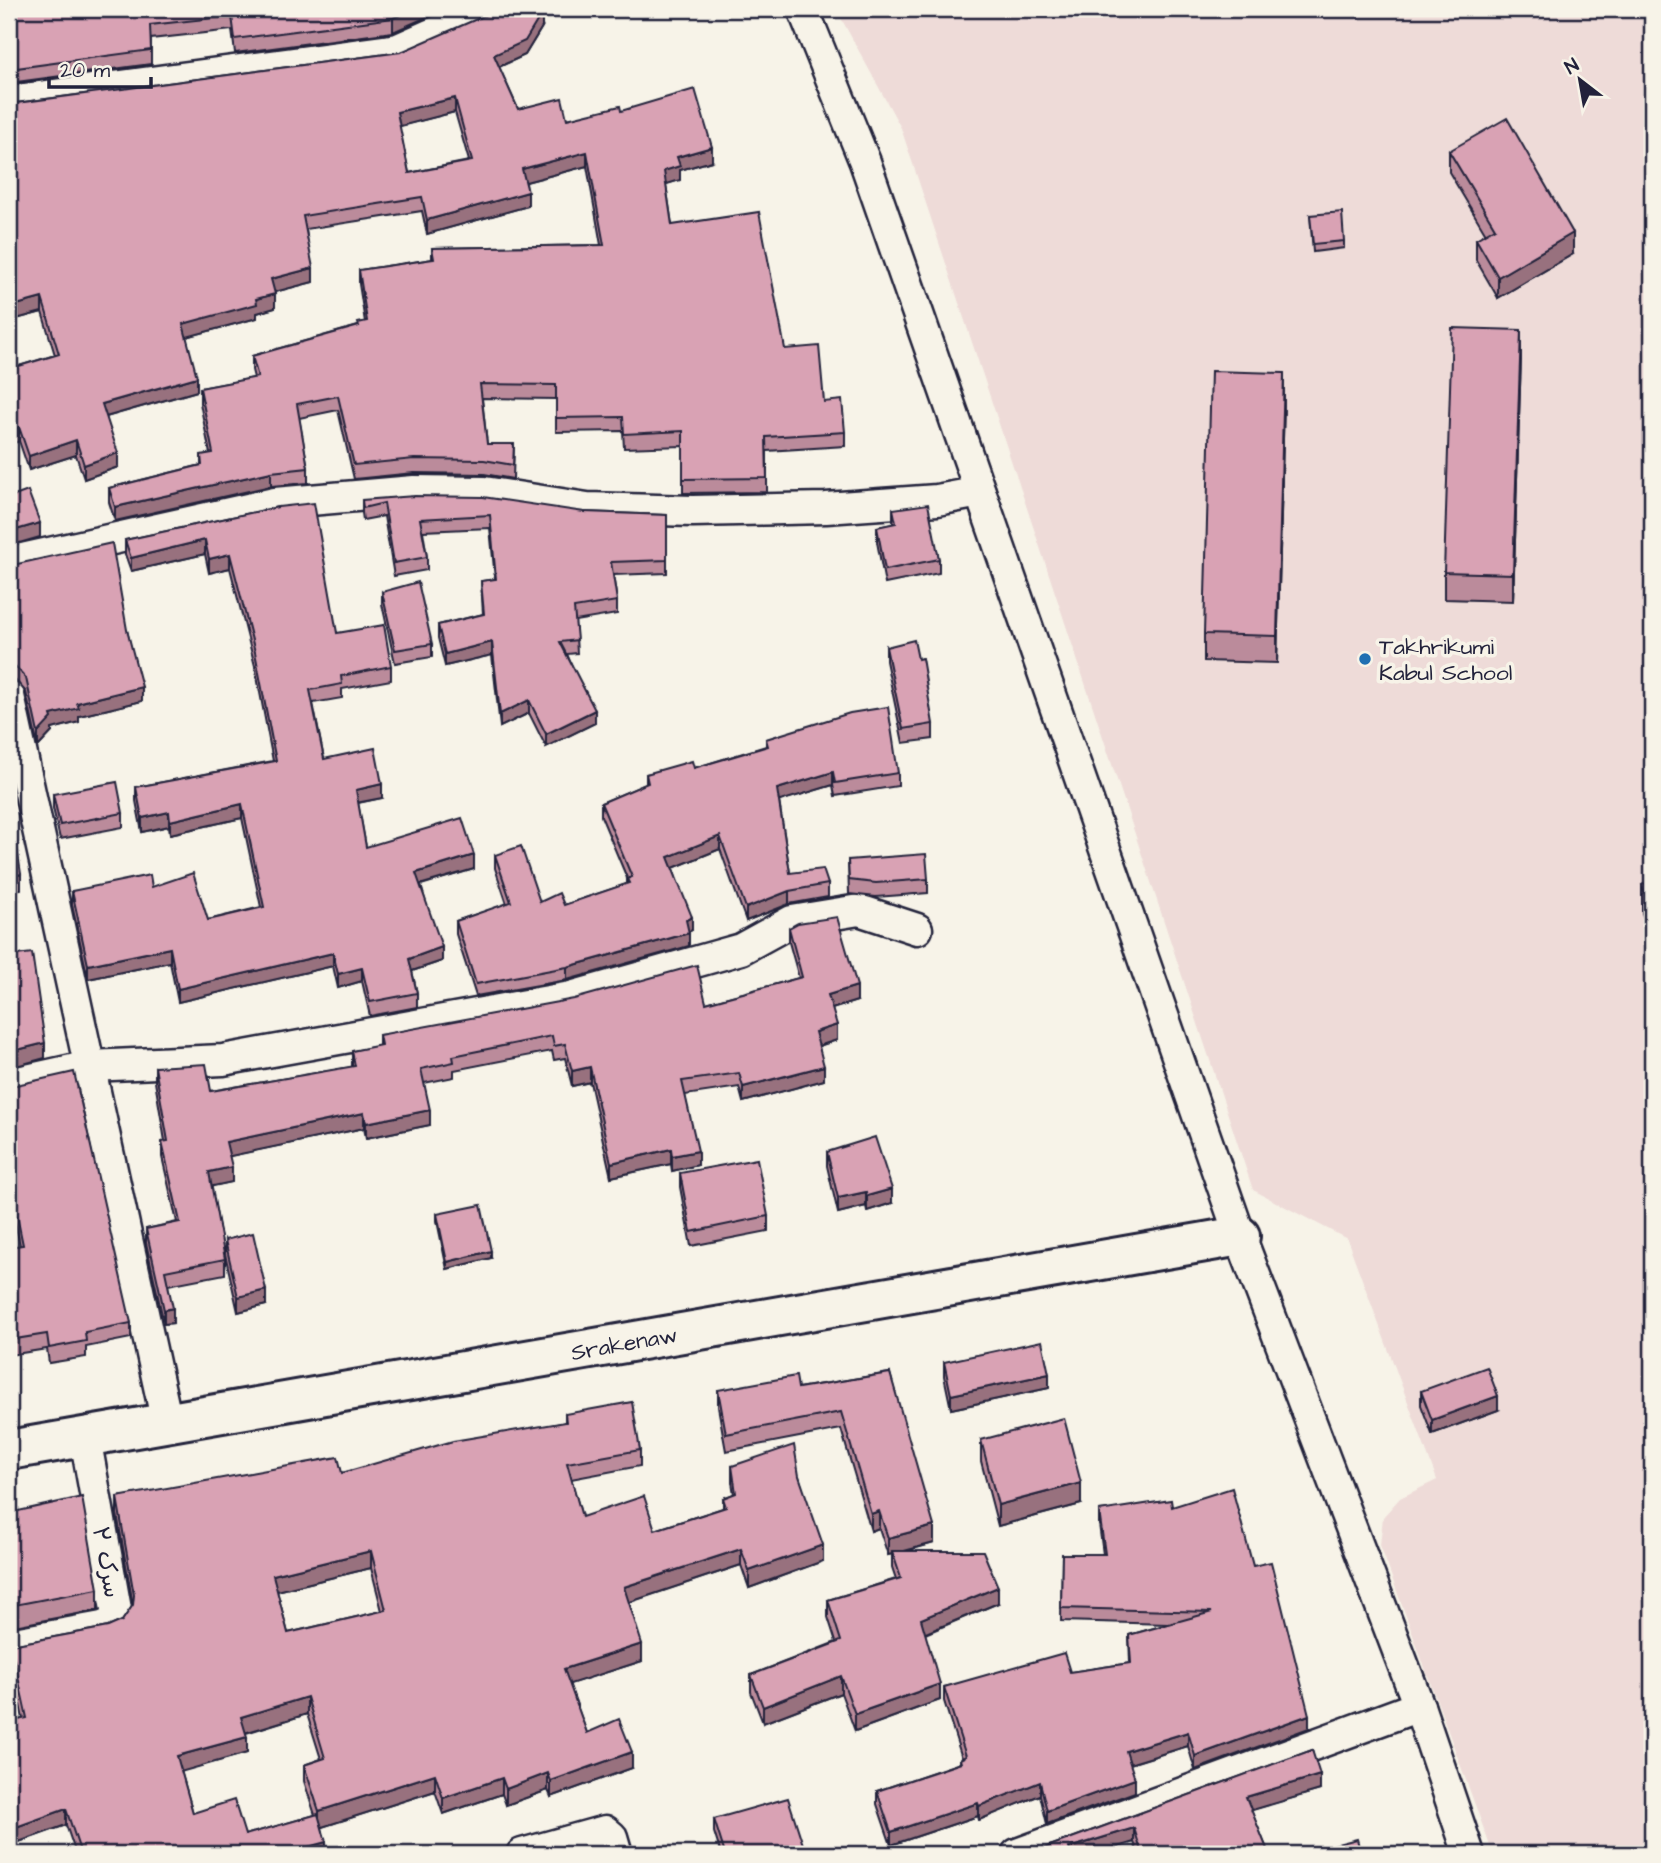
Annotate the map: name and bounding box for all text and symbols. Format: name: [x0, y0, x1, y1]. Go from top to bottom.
scale bar: [49, 46, 150, 90]
north arrow: [1546, 46, 1616, 116]
text: N: [1560, 52, 1584, 81]
text: 20 m: [60, 56, 111, 85]
place label: Takhrikumi Kabul School: [1379, 631, 1512, 689]
marker: Takhrikumi Kabul School: [1357, 651, 1373, 667]
street label: Srakenaw: [568, 1319, 680, 1369]
street label: سرک ۲: [84, 1524, 128, 1600]

